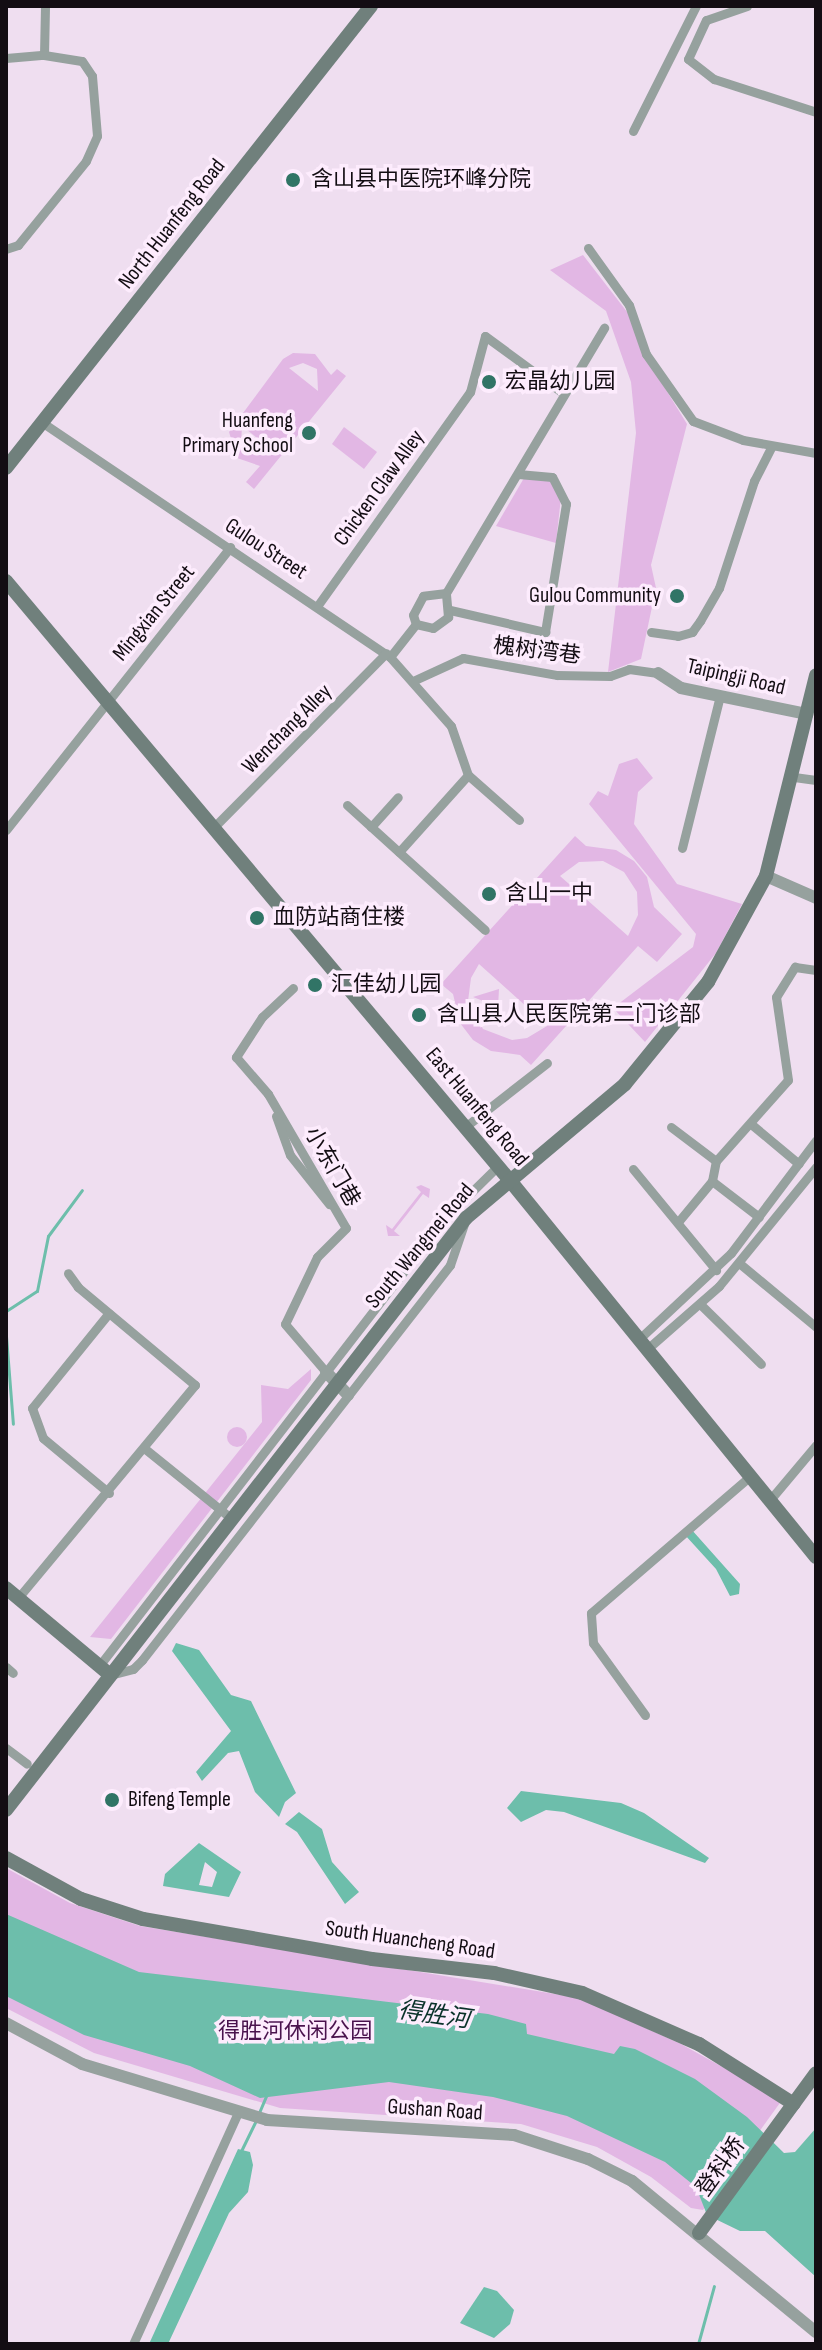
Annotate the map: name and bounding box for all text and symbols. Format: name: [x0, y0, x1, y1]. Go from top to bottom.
street label: North Huanfeng Road: [113, 154, 231, 294]
place label: 含山县中医院环峰分院: [311, 167, 531, 193]
marker: 含山县中医院环峰分院: [282, 169, 304, 191]
place label: 宏晶幼儿园: [505, 369, 615, 395]
marker: 宏晶幼儿园: [480, 373, 498, 391]
place label: Huanfeng Primary School: [182, 407, 293, 458]
marker: Huanfeng Primary School: [300, 424, 318, 442]
street label: Chicken Claw Alley: [328, 425, 430, 551]
street label: Gulou Street: [220, 513, 312, 585]
street label: Mingxian Street: [107, 560, 201, 666]
place label: Gulou Community: [529, 583, 661, 609]
marker: Gulou Community: [668, 587, 686, 605]
street label: 槐树湾巷: [492, 633, 582, 669]
street label: Taipingji Road: [684, 653, 788, 701]
street label: Wenchang Alley: [237, 679, 337, 779]
place label: 含山一中: [505, 881, 593, 907]
marker: 含山一中: [480, 885, 498, 903]
place label: 血防站商住楼: [273, 905, 405, 931]
marker: 血防站商住楼: [248, 909, 266, 927]
place label: 汇佳幼儿园: [331, 972, 441, 998]
marker: 汇佳幼儿园: [306, 976, 324, 994]
place label: 含山县人民医院第二门诊部: [437, 1002, 701, 1028]
marker: 含山县人民医院第二门诊部: [408, 1004, 430, 1026]
street label: East Huanfeng Road: [420, 1042, 534, 1172]
street label: 小东门巷: [299, 1122, 365, 1212]
street label: South Wangmei Road: [360, 1178, 480, 1314]
place label: Bifeng Temple: [128, 1787, 231, 1813]
marker: Bifeng Temple: [103, 1791, 121, 1809]
street label: South Huancheng Road: [323, 1915, 497, 1965]
water label: 得胜河: [396, 1996, 472, 2034]
park label: 得胜河休闲公园: [218, 2019, 372, 2045]
street label: Gushan Road: [386, 2093, 484, 2127]
street label: 登科桥: [691, 2133, 751, 2201]

